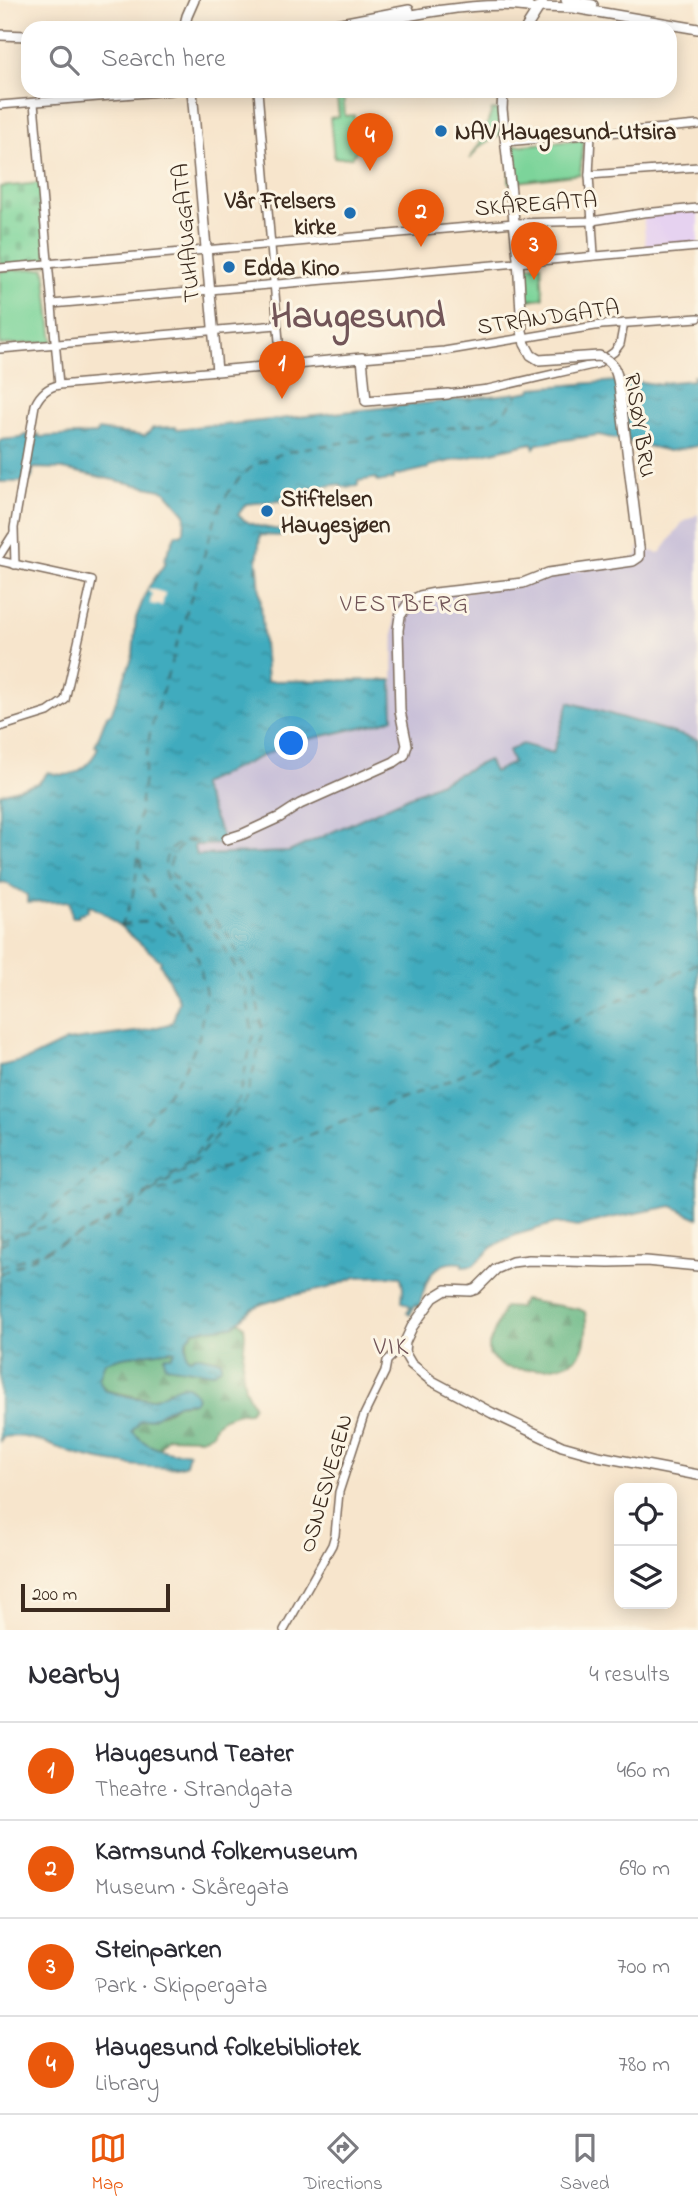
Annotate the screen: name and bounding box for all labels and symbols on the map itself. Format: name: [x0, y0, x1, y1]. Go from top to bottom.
pin: 4: [347, 113, 393, 171]
place label: NAV Haugesund-Utsira: [455, 117, 676, 152]
marker: NAV Haugesund-Utsira: [433, 123, 449, 139]
street label: TUHAUGGATA: [165, 162, 210, 304]
street label: SKÅREGATA: [474, 184, 599, 226]
place label: Vår Frelsers kirke: [224, 186, 337, 245]
pin: 2: [398, 189, 444, 247]
marker: Vår Frelsers kirke: [342, 205, 358, 221]
pin: 3: [511, 222, 557, 280]
place label: Edda Kino: [243, 253, 340, 286]
marker: Edda Kino: [221, 259, 237, 275]
district label: Haugesund: [271, 291, 446, 346]
street label: STRANDGATA: [475, 292, 622, 345]
pin: 1: [259, 341, 305, 399]
street label: RISØY BRU: [614, 371, 663, 480]
place label: Stiftelsen Haugesjøen: [281, 484, 390, 545]
marker: Stiftelsen Haugesjøen: [259, 503, 275, 519]
district label: VESTBERG: [339, 588, 470, 623]
your location: [274, 726, 308, 760]
district label: VIK: [373, 1329, 410, 1367]
street label: OSNESVEGEN: [292, 1411, 363, 1557]
scale bar: [21, 1581, 170, 1613]

